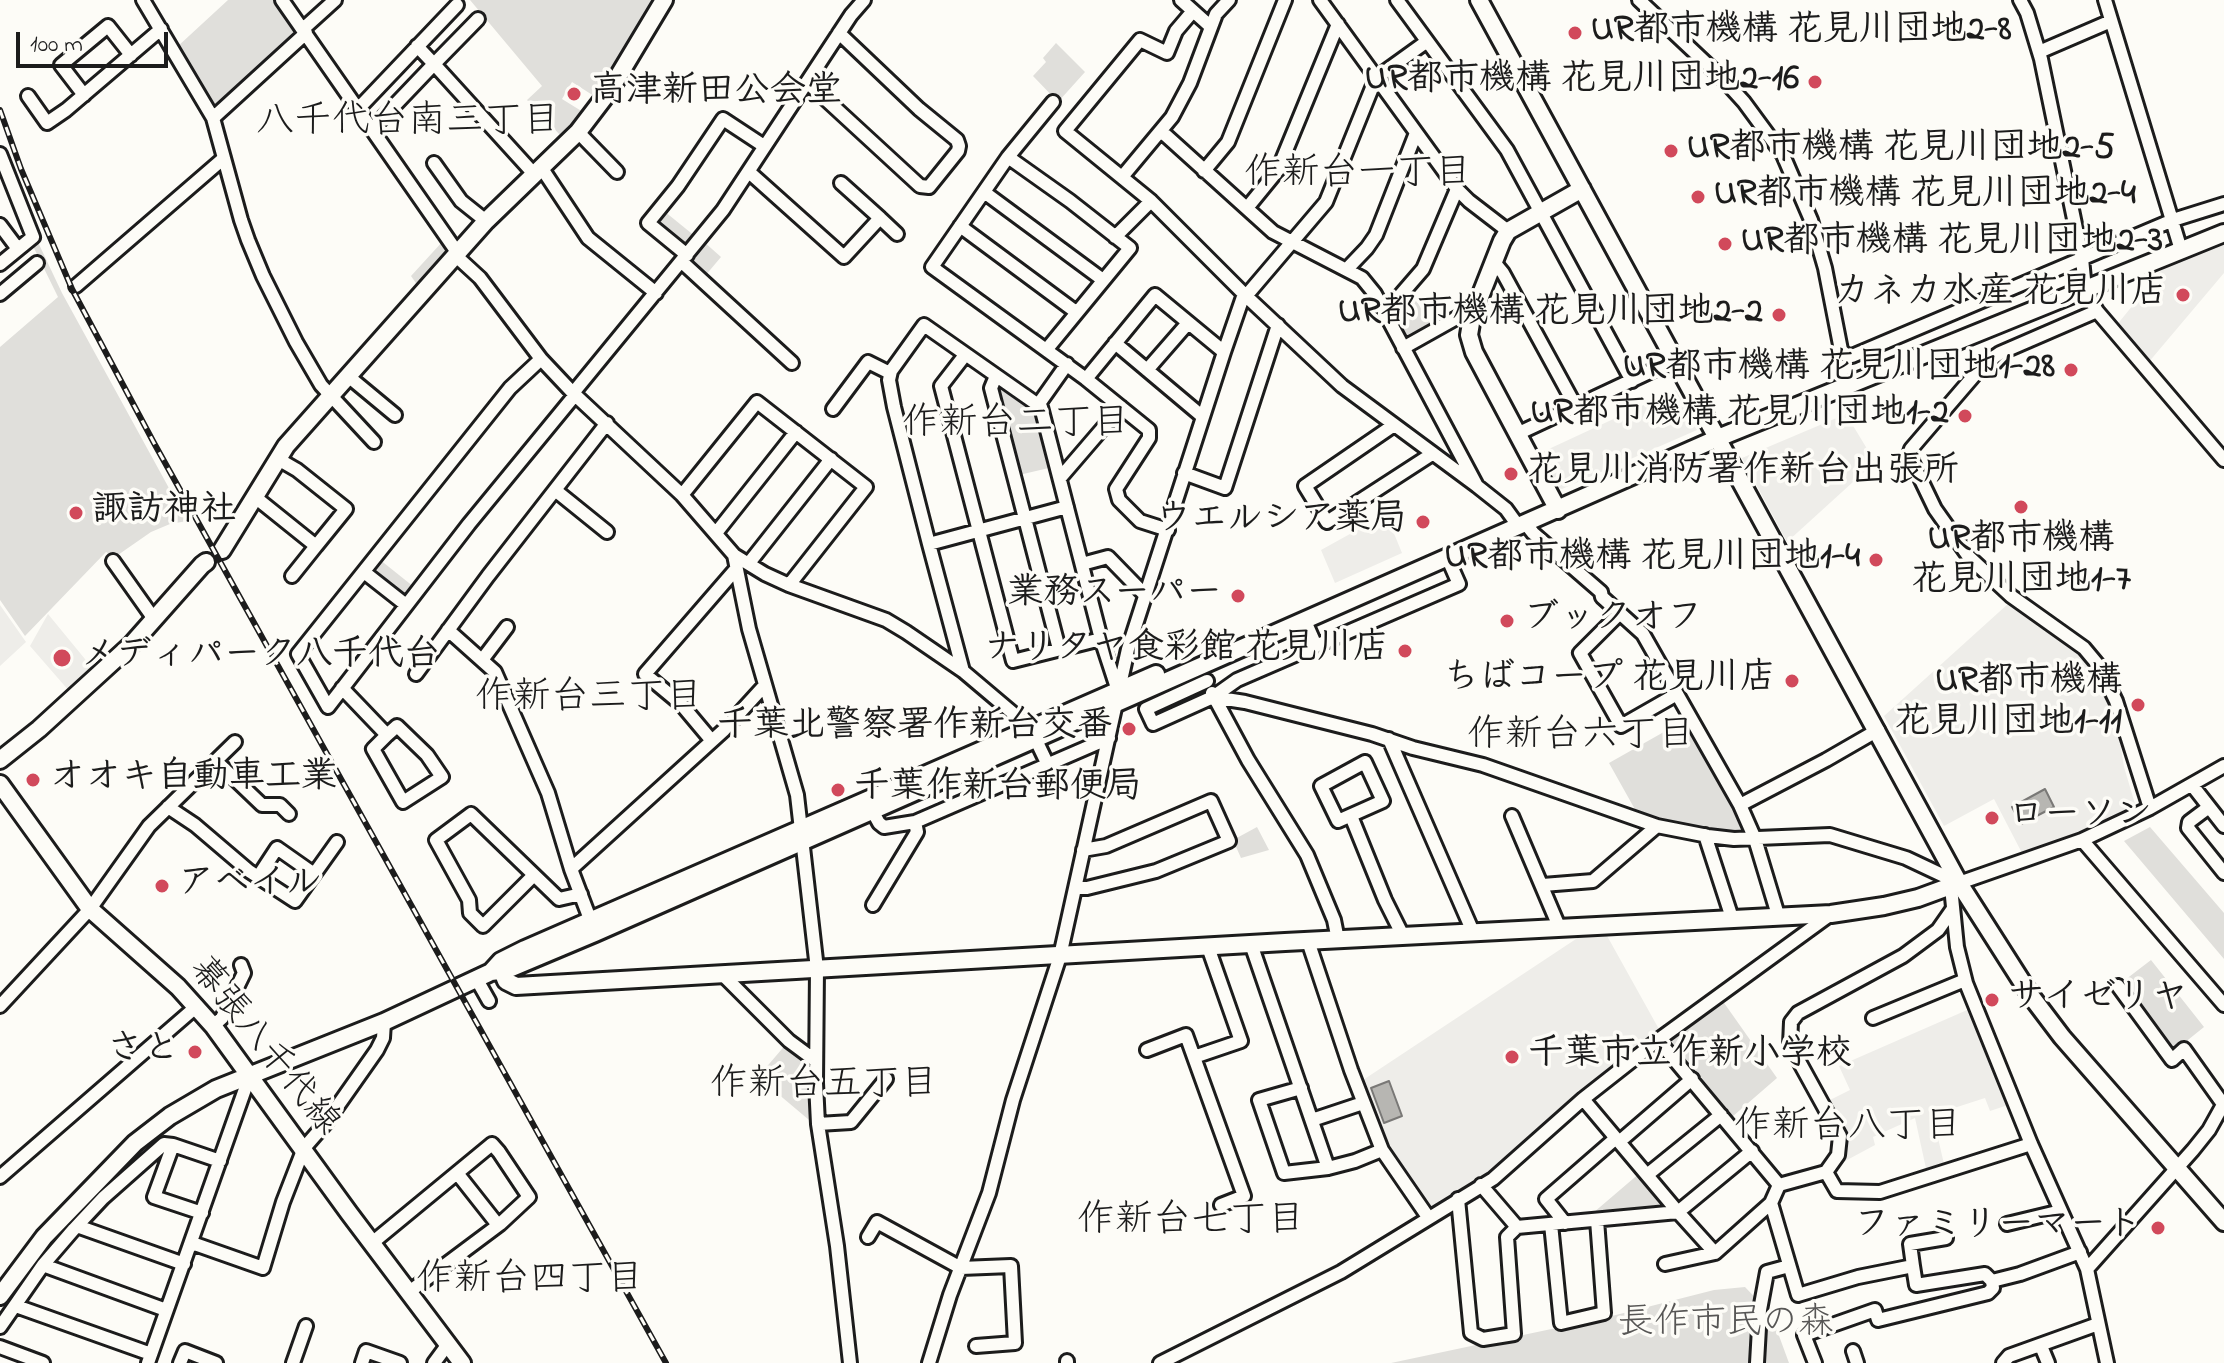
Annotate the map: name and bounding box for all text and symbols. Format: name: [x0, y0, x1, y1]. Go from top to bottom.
place label: UR都市機構 花見川団地2-8: [1591, 11, 2012, 55]
scale bar: [20, 16, 172, 66]
marker: UR都市機構 花見川団地2-8: [1566, 24, 1584, 42]
text: 100 m: [30, 28, 83, 63]
place label: UR都市機構 花見川団地2-16: [1365, 60, 1799, 104]
place label: 高津新田公会堂: [590, 72, 842, 116]
marker: UR都市機構 花見川団地2-16: [1806, 73, 1824, 91]
marker: 高津新田公会堂: [565, 85, 583, 103]
district label: 八千代台南三丁目: [256, 102, 560, 148]
place label: UR都市機構 花見川団地2-5: [1687, 129, 2115, 173]
marker: UR都市機構 花見川団地2-5: [1662, 142, 1680, 160]
district label: 作新台一丁目: [1244, 154, 1472, 200]
place label: UR都市機構 花見川団地2-4: [1714, 175, 2136, 219]
marker: UR都市機構 花見川団地2-4: [1689, 188, 1707, 206]
place label: UR都市機構 花見川団地2-3: [1741, 222, 2163, 266]
marker: UR都市機構 花見川団地2-3: [1716, 235, 1734, 253]
place label: カネカ水産 花見川店: [1834, 273, 2167, 317]
marker: カネカ水産 花見川店: [2174, 286, 2192, 304]
place label: UR都市機構 花見川団地2-2: [1338, 293, 1763, 337]
marker: UR都市機構 花見川団地2-2: [1770, 306, 1788, 324]
place label: UR都市機構 花見川団地1-28: [1623, 348, 2055, 392]
marker: UR都市機構 花見川団地1-28: [2062, 361, 2080, 379]
place label: UR都市機構 花見川団地1-2: [1531, 394, 1949, 438]
district label: 作新台二丁目: [902, 404, 1130, 450]
marker: UR都市機構 花見川団地1-2: [1956, 407, 1974, 425]
place label: 花見川消防署作新台出張所: [1527, 452, 1959, 496]
marker: 花見川消防署作新台出張所: [1502, 465, 1520, 483]
place label: 諏訪神社: [92, 491, 236, 535]
marker: UR都市機構 花見川団地1-7: [2012, 498, 2030, 516]
place label: ウエルシア薬局: [1155, 500, 1407, 544]
marker: 諏訪神社: [67, 504, 85, 522]
marker: ウエルシア薬局: [1414, 513, 1432, 531]
place label: UR都市機構 花見川団地1-7: [1911, 520, 2131, 605]
place label: UR都市機構 花見川団地1-4: [1445, 538, 1860, 582]
marker: UR都市機構 花見川団地1-4: [1867, 551, 1885, 569]
place label: 業務スーパー: [1007, 574, 1222, 618]
marker: 業務スーパー: [1229, 587, 1247, 605]
place label: ブックオフ: [1523, 599, 1703, 643]
marker: ブックオフ: [1498, 612, 1516, 630]
place label: ナリタヤ食彩館 花見川店: [984, 629, 1389, 673]
place label: メディパーク八千代台: [80, 636, 440, 680]
marker: ナリタヤ食彩館 花見川店: [1396, 642, 1414, 660]
marker: メディパーク八千代台: [51, 647, 73, 669]
place label: ちばコープ 花見川店: [1443, 659, 1776, 703]
place label: UR都市機構 花見川団地1-11: [1894, 662, 2122, 747]
marker: ちばコープ 花見川店: [1783, 672, 1801, 690]
district label: 作新台三丁目: [475, 678, 703, 724]
marker: UR都市機構 花見川団地1-11: [2129, 696, 2147, 714]
place label: 千葉北警察署作新台交番: [717, 707, 1113, 751]
district label: 作新台六丁目: [1467, 716, 1695, 762]
marker: 千葉北警察署作新台交番: [1120, 720, 1138, 738]
place label: オオキ自動車工業: [49, 758, 337, 802]
place label: 千葉作新台郵便局: [854, 768, 1142, 812]
marker: オオキ自動車工業: [24, 771, 42, 789]
marker: 千葉作新台郵便局: [829, 781, 847, 799]
place label: ローソン: [2008, 796, 2152, 840]
marker: ローソン: [1983, 809, 2001, 827]
place label: アベイル: [178, 864, 322, 908]
marker: アベイル: [153, 877, 171, 895]
street label: 幕張八千代線: [177, 950, 347, 1146]
place label: サイゼリヤ: [2008, 978, 2188, 1022]
marker: サイゼリヤ: [1983, 991, 2001, 1009]
place label: さと: [107, 1030, 179, 1074]
place label: 千葉市立作新小学校: [1528, 1035, 1852, 1079]
marker: さと: [186, 1043, 204, 1061]
marker: 千葉市立作新小学校: [1503, 1048, 1521, 1066]
district label: 作新台五丁目: [710, 1065, 938, 1111]
district label: 作新台八丁目: [1734, 1107, 1962, 1153]
district label: 作新台七丁目: [1077, 1201, 1305, 1247]
place label: ファミリーマート: [1854, 1206, 2142, 1250]
marker: ファミリーマート: [2149, 1219, 2167, 1237]
district label: 作新台四丁目: [416, 1260, 644, 1306]
park label: 長作市民の森: [1618, 1304, 1834, 1348]

